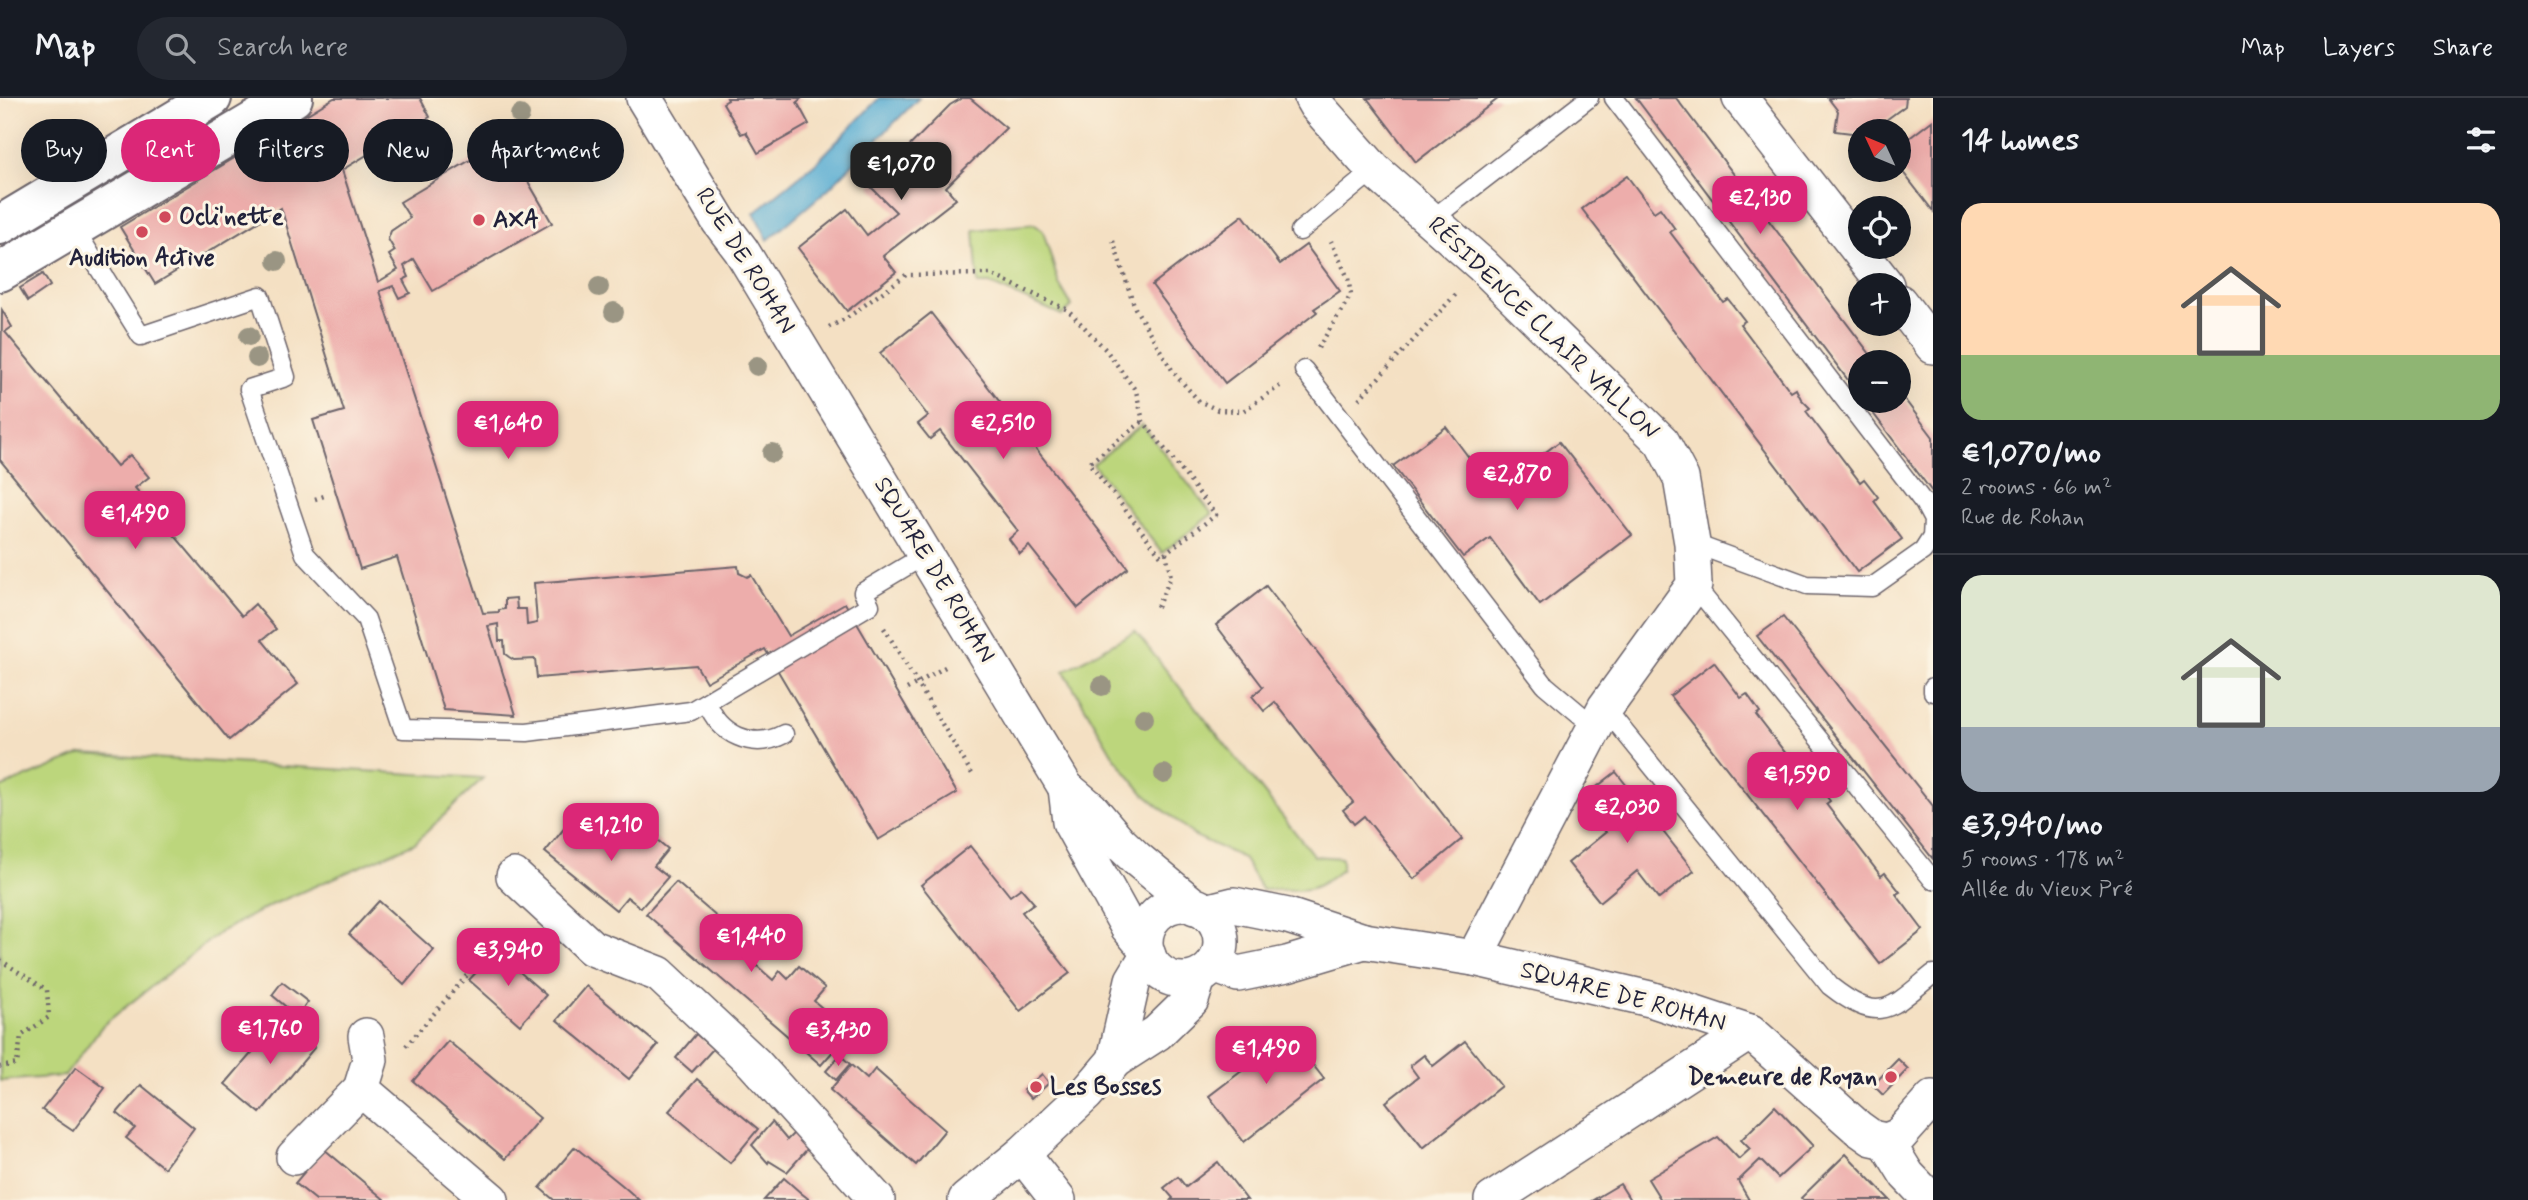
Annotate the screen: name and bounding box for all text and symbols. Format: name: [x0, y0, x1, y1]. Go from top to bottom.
search box: [137, 17, 627, 80]
text: Map: [35, 26, 95, 70]
icon: search: [161, 29, 199, 67]
text: Search here: [217, 31, 348, 65]
text: Map: [2241, 33, 2285, 64]
text: Layers: [2323, 33, 2395, 64]
text: Share: [2433, 33, 2493, 64]
chip: Buy: [21, 119, 107, 182]
chip: Rent: [121, 119, 220, 182]
chip: Filters: [234, 119, 349, 182]
chip: New: [363, 119, 453, 182]
chip: Apartment: [467, 119, 624, 182]
north arrow: [1848, 119, 1911, 182]
map controls: [1848, 119, 1911, 413]
text: 14 homes: [1961, 121, 2079, 160]
icon: filters: [2462, 121, 2500, 159]
pin: €1,070: [844, 142, 958, 202]
text: €1,070: [866, 150, 936, 180]
pin: €2,130: [1703, 176, 1817, 236]
street label: RUE DE ROHAN: [688, 182, 802, 340]
text: €2,130: [1728, 184, 1792, 214]
button: locate: [1848, 196, 1911, 259]
place label: Ocli'nette: [179, 202, 284, 233]
place label: AXA: [493, 205, 539, 236]
marker: Ocli'nette: [157, 209, 173, 225]
street label: RÉSIDENCE CLAIR VALLON: [1421, 209, 1667, 448]
marker: AXA: [471, 212, 487, 228]
marker: Audition Active: [134, 224, 150, 240]
place label: Audition Active: [69, 243, 215, 274]
icon: home: [2168, 248, 2294, 374]
button: +: [1848, 273, 1911, 336]
button: −: [1848, 350, 1911, 413]
pin: €1,640: [451, 402, 565, 461]
pin: €2,510: [946, 402, 1060, 461]
text: €1,640: [473, 409, 543, 439]
text: €2,510: [970, 409, 1036, 439]
text: €1,070/mo: [1961, 434, 2101, 473]
pin: €2,870: [1460, 452, 1574, 512]
text: €2,870: [1482, 460, 1552, 490]
street label: SQUARE DE ROHAN: [866, 471, 1002, 669]
text: 2 rooms · 66 m²: [1961, 473, 2112, 503]
pin: €1,490: [78, 491, 192, 551]
text: €1,490: [100, 499, 170, 529]
text: Rue de Rohan: [1961, 503, 2084, 533]
icon: home: [2168, 620, 2294, 746]
pin: €1,590: [1740, 752, 1854, 812]
text: €1,590: [1763, 760, 1831, 790]
pin: €2,030: [1570, 786, 1684, 845]
text: €2,030: [1594, 793, 1660, 823]
pin: €1,210: [554, 804, 668, 863]
text: €3,940/mo: [1961, 806, 2103, 845]
text: €1,210: [579, 811, 643, 841]
text: 5 rooms · 178 m²: [1961, 845, 2124, 875]
text: Allée du Vieux Pré: [1961, 875, 2133, 905]
pin: €1,440: [694, 914, 808, 974]
text: €1,440: [716, 922, 786, 952]
pin: €3,940: [451, 928, 565, 988]
text: €3,940: [473, 936, 543, 966]
street label: SQUARE DE ROHAN: [1517, 955, 1729, 1039]
pin: €1,760: [213, 1006, 327, 1066]
pin: €3,430: [781, 1009, 895, 1068]
text: €1,760: [237, 1014, 303, 1044]
text: €3,430: [805, 1016, 871, 1046]
pin: €1,490: [1209, 1026, 1323, 1086]
text: €1,490: [1231, 1034, 1301, 1064]
place label: Demeure de Royan: [1688, 1062, 1877, 1093]
marker: Demeure de Royan: [1883, 1069, 1899, 1085]
place label: Les Bosses: [1050, 1072, 1162, 1103]
marker: Les Bosses: [1028, 1079, 1044, 1095]

